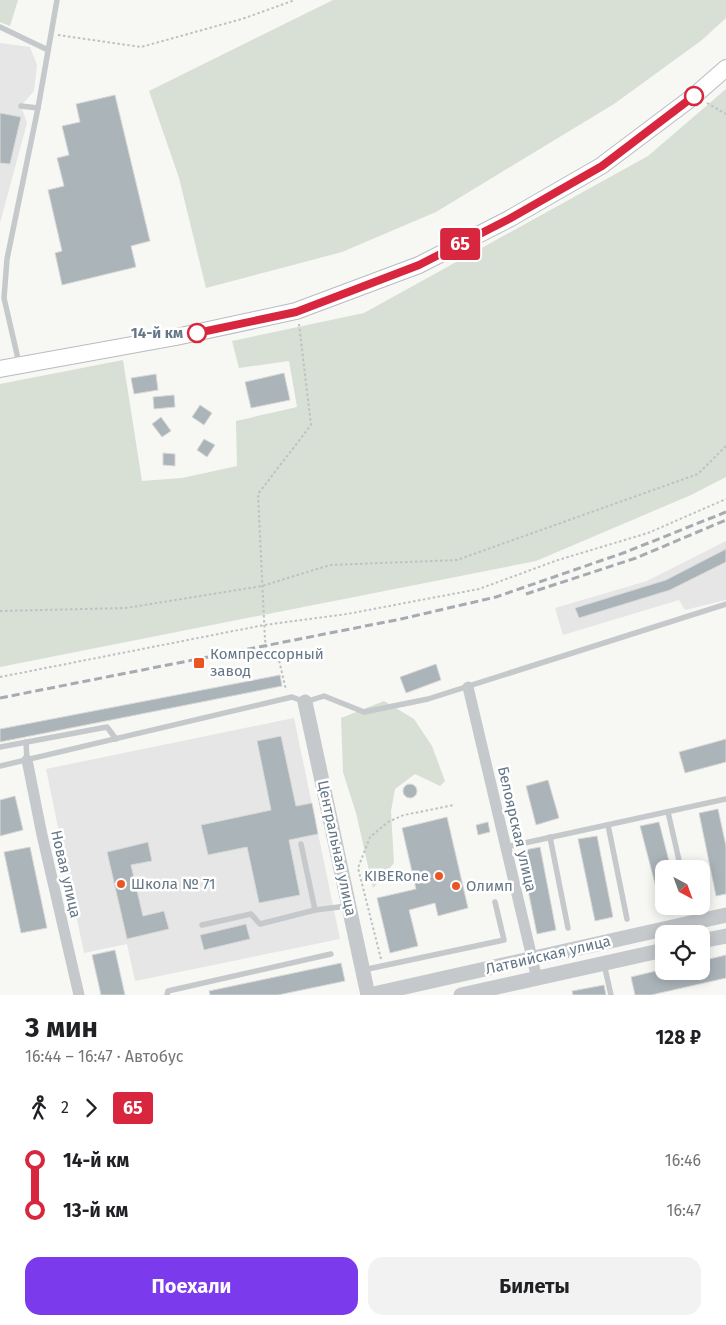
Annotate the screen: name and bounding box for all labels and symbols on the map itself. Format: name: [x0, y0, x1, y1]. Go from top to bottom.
unlabelled marker: [684, 86, 704, 106]
line badge: 65: [438, 228, 482, 260]
marker: 14-й км: [187, 323, 207, 343]
place label: 14-й км: [131, 324, 183, 342]
place label: Компрессорный завод: [210, 645, 324, 680]
marker: Компрессорный завод: [192, 656, 206, 670]
street label: Белоярская улица: [494, 765, 540, 893]
street label: Центральная улица: [314, 779, 360, 917]
street label: Новая улица: [47, 828, 85, 920]
north arrow: [655, 860, 710, 915]
place label: KIBERone: [364, 867, 429, 885]
marker: KIBERone: [433, 870, 445, 882]
place label: Школа № 71: [131, 875, 216, 893]
place label: Олимп: [466, 877, 513, 895]
marker: Школа № 71: [115, 878, 127, 890]
marker: Олимп: [450, 880, 462, 892]
street label: Латвийская улица: [484, 932, 612, 978]

